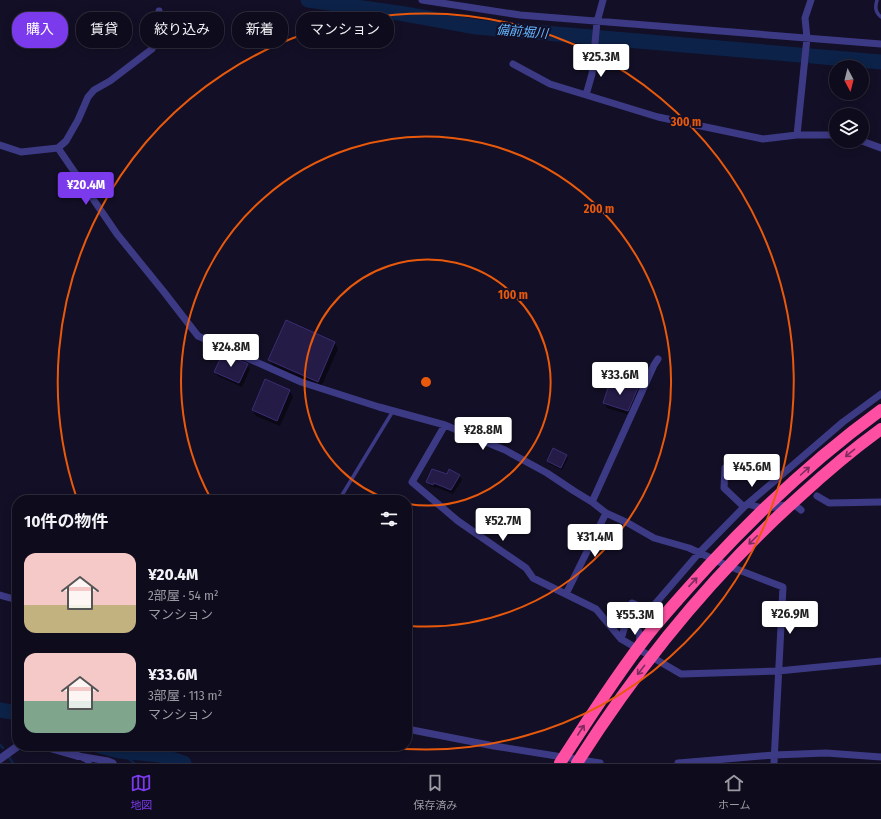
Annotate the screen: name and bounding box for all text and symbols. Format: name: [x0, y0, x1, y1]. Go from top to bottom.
chip: 購入: [12, 12, 68, 48]
chip: 賃貸: [76, 12, 132, 48]
chip: 絞り込み: [140, 12, 224, 48]
chip: 新着: [232, 12, 288, 48]
chip: マンション: [296, 12, 394, 48]
water label: 備前堀川: [495, 22, 550, 41]
pin: ¥25.3M: [568, 44, 634, 78]
text: ¥25.3M: [582, 49, 620, 64]
north arrow: [829, 60, 869, 100]
map controls: [829, 60, 869, 148]
button: layers: [829, 108, 869, 148]
text: 300 m: [670, 115, 701, 129]
pin: ¥20.4M: [53, 172, 119, 206]
text: ¥20.4M: [67, 177, 105, 192]
text: 200 m: [583, 202, 614, 216]
text: 100 m: [498, 288, 528, 302]
pin: ¥24.8M: [198, 334, 264, 368]
text: ¥24.8M: [212, 339, 250, 354]
pin: ¥33.6M: [587, 362, 653, 396]
text: ¥33.6M: [601, 367, 639, 382]
centre of rings: [419, 375, 433, 389]
pin: ¥28.8M: [450, 417, 516, 451]
text: ¥28.8M: [464, 422, 502, 437]
one-way arrow: [845, 449, 856, 458]
pin: ¥45.6M: [719, 454, 785, 488]
text: ¥45.6M: [733, 459, 771, 474]
one-way arrow: [800, 466, 810, 476]
icon: filters: [378, 508, 400, 530]
pin: ¥52.7M: [470, 508, 536, 542]
text: 10件の物件: [24, 511, 108, 532]
text: ¥52.7M: [485, 513, 521, 528]
pin: ¥31.4M: [562, 524, 628, 558]
text: ¥31.4M: [577, 529, 613, 544]
one-way arrow: [748, 535, 758, 545]
text: ¥20.4M: [148, 564, 198, 585]
icon: home: [56, 569, 104, 617]
one-way arrow: [688, 577, 698, 587]
text: 2部屋 · 54 m²: [148, 588, 219, 603]
pin: ¥26.9M: [757, 601, 823, 635]
pin: ¥55.3M: [602, 602, 668, 636]
text: ¥26.9M: [771, 606, 809, 621]
text: マンション: [148, 607, 213, 622]
text: ¥55.3M: [616, 607, 654, 622]
text: ¥33.6M: [148, 664, 198, 685]
one-way arrow: [636, 664, 645, 675]
icon: home: [56, 669, 104, 717]
text: 3部屋 · 113 m²: [148, 688, 222, 703]
text: マンション: [148, 707, 213, 722]
one-way arrow: [577, 725, 585, 736]
tab: 地図: [130, 772, 152, 812]
tab: 保存済み: [413, 772, 457, 812]
tab: ホーム: [718, 772, 751, 812]

